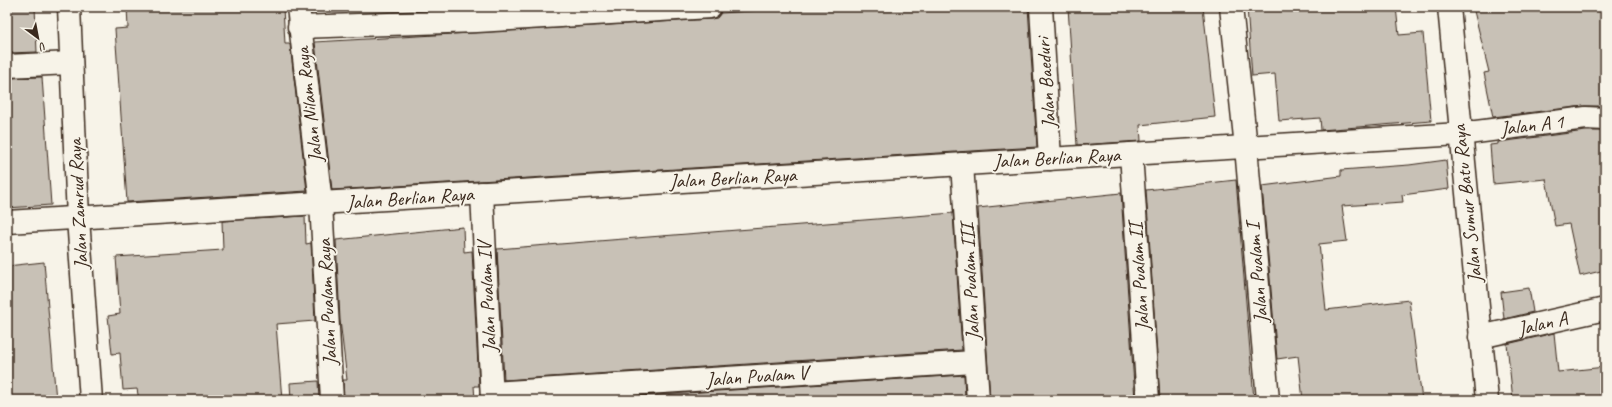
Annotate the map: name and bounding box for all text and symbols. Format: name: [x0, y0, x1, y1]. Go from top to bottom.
north arrow: [18, 18, 58, 58]
street label: Jalan Baeduri: [1030, 34, 1062, 130]
text: U: [35, 39, 49, 55]
street label: Jalan Nilam Raya: [289, 44, 329, 165]
street label: Jalan A 1: [1498, 109, 1566, 141]
street label: Jalan Sumur Batu Raya: [1446, 122, 1488, 285]
street label: Jalan Zamrud Raya: [62, 136, 94, 271]
street label: Jalan Berlian Raya: [992, 142, 1122, 174]
street label: Jalan Berlian Raya: [668, 162, 798, 194]
street label: Jalan Berlian Raya: [345, 181, 476, 215]
street label: Jalan Pualam I: [1240, 217, 1274, 325]
street label: Jalan Pualam II: [1122, 218, 1155, 333]
street label: Jalan Pualam III: [954, 219, 986, 342]
street label: Jalan Pualam Raya: [311, 237, 343, 367]
street label: Jalan Pualam IV: [471, 237, 502, 354]
street label: Jalan A: [1514, 305, 1571, 341]
street label: Jalan Pualam V: [704, 360, 813, 392]

